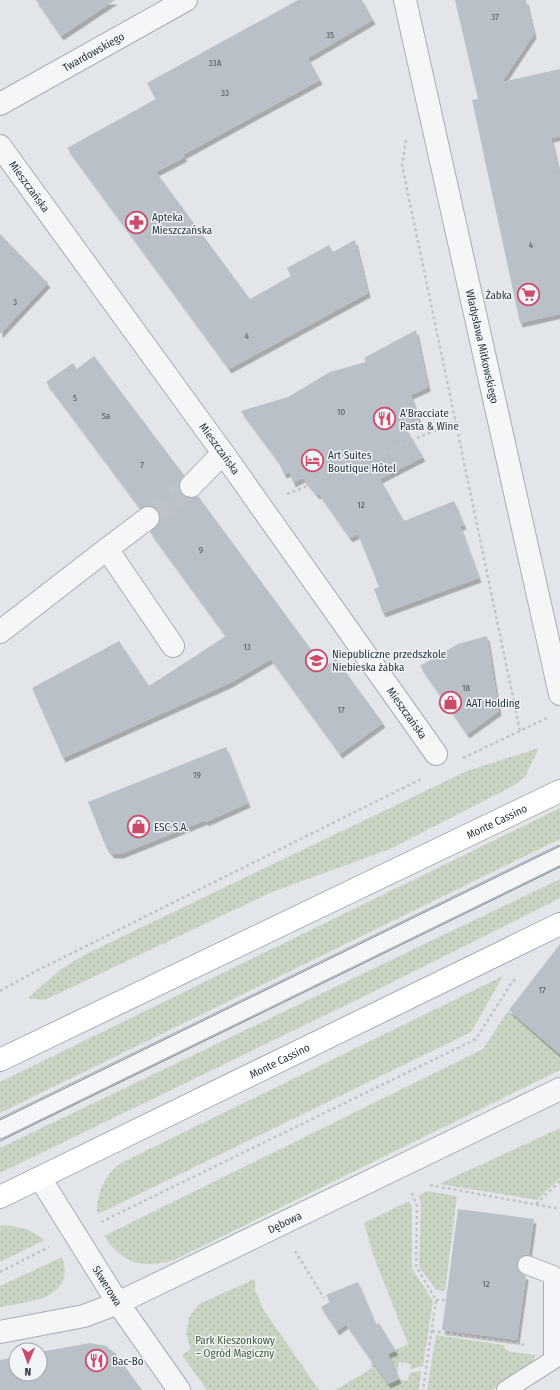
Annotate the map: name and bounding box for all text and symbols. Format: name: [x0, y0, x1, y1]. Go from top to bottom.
house number: 37: [491, 12, 499, 22]
street label: Twardowskiego: [61, 30, 127, 75]
house number: 35: [326, 30, 334, 40]
house number: 33A: [209, 58, 222, 68]
house number: 33: [221, 88, 229, 98]
street label: Mieszczańska: [6, 159, 52, 215]
pharmacy icon: Apteka Mieszczańska: [124, 210, 150, 236]
place label: Apteka Mieszczańska: [152, 211, 212, 237]
house number: 4: [529, 240, 534, 250]
supermarket icon: Żabka: [515, 282, 541, 308]
street label: Władysława Mitkowskiego: [463, 288, 501, 405]
place label: Żabka: [485, 288, 512, 302]
house number: 3: [13, 297, 17, 307]
house number: 4: [245, 331, 250, 341]
house number: 5: [73, 393, 77, 403]
restaurant icon: A'Bracciate Pasta & Wine: [372, 406, 398, 432]
house number: 10: [337, 407, 345, 417]
place label: A'Bracciate Pasta & Wine: [400, 407, 459, 433]
house number: 5a: [102, 411, 111, 421]
street label: Mieszczańska: [196, 421, 242, 477]
hotel icon: Art Suites Boutique Hôtel: [300, 448, 326, 474]
place label: Art Suites Boutique Hôtel: [328, 449, 396, 475]
house number: 7: [140, 460, 144, 470]
house number: 12: [357, 500, 365, 510]
house number: 9: [199, 545, 203, 555]
house number: 13: [243, 642, 251, 652]
school or university icon: Niepubliczne przedszkole Niebieska żabka: [303, 647, 329, 673]
place label: Niepubliczne przedszkole Niebieska żabka: [332, 648, 446, 674]
house number: 18: [462, 683, 471, 693]
street label: Mieszczańska: [384, 685, 429, 742]
shop icon: AAT Holding: [438, 690, 464, 716]
place label: AAT Holding: [466, 697, 520, 710]
house number: 17: [337, 705, 345, 715]
house number: 19: [193, 770, 201, 780]
street label: Monte Cassino: [465, 802, 529, 842]
shop icon: ESC S.A.: [125, 814, 151, 840]
place label: ESC S.A.: [154, 821, 189, 834]
house number: 17: [538, 985, 546, 995]
street label: Monte Cassino: [248, 1041, 312, 1081]
street label: Dębowa: [266, 1209, 304, 1236]
street label: Skwerowa: [89, 1263, 124, 1309]
house number: 12: [482, 1279, 490, 1289]
park label: Park Kieszonkowy – Ogród Magiczny: [195, 1334, 275, 1360]
north arrow: [8, 1342, 48, 1382]
restaurant icon: Bac-Bo: [83, 1348, 109, 1374]
place label: Bac-Bo: [112, 1355, 144, 1368]
text: N: [24, 1365, 31, 1378]

